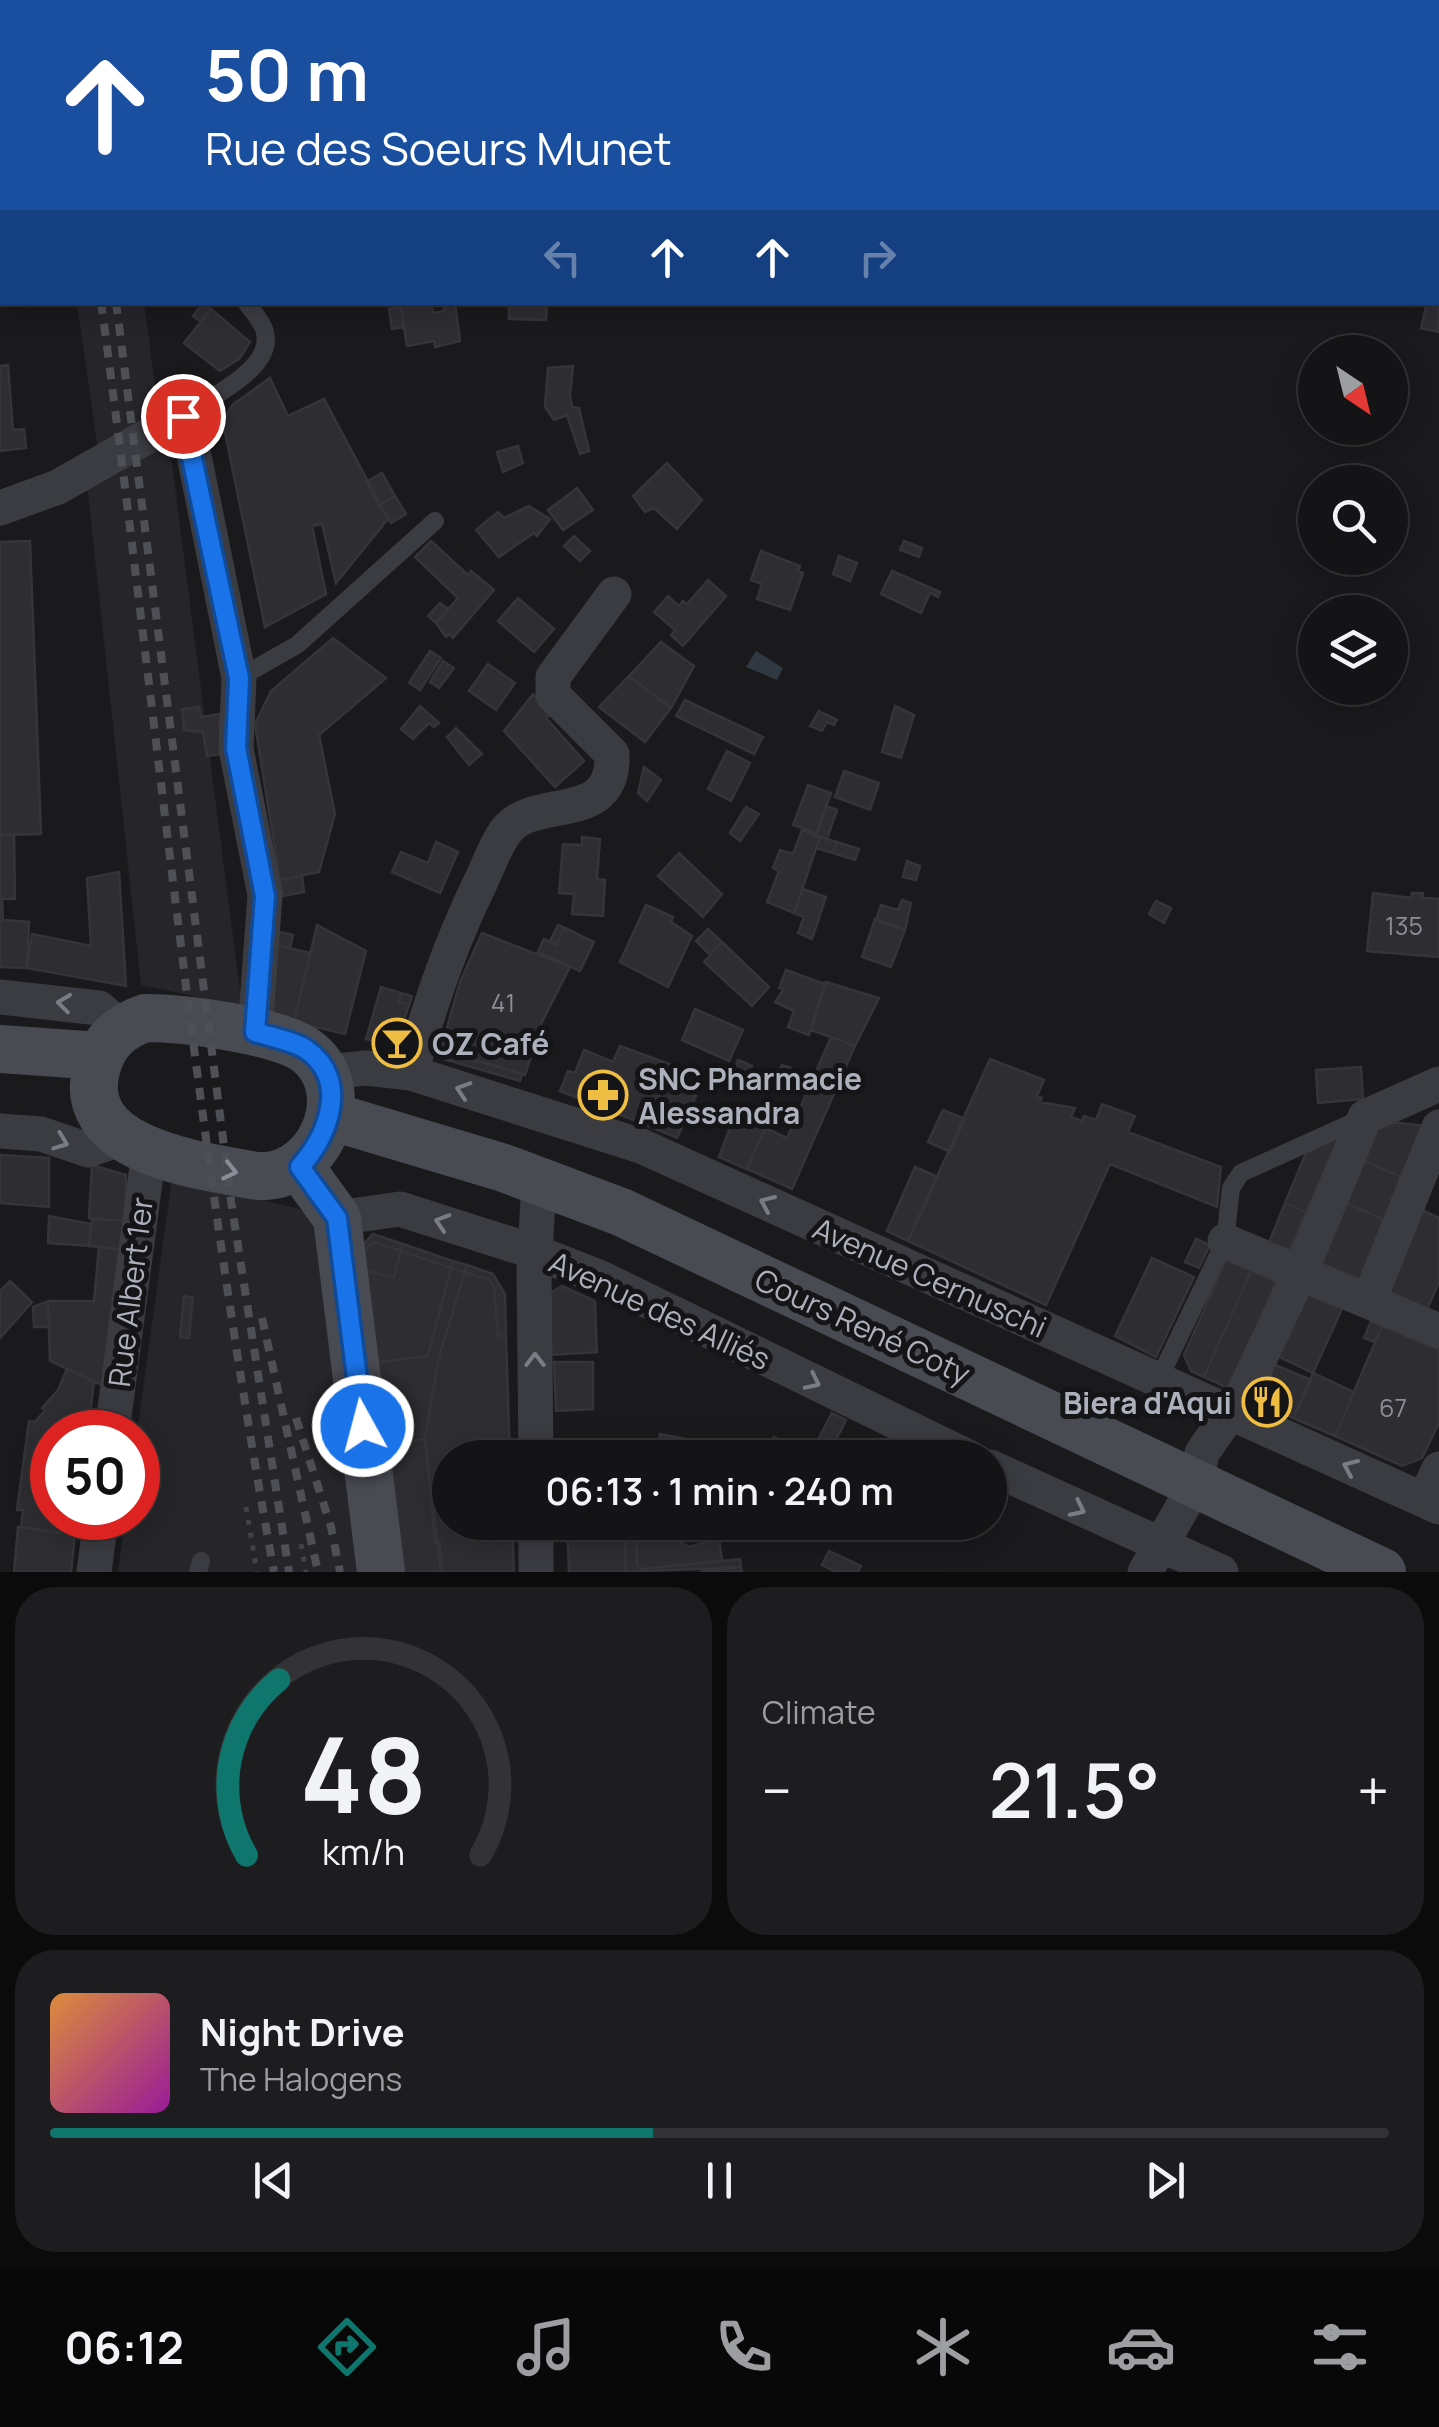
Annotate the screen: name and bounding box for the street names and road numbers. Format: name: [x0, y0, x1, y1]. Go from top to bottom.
street label: Rue Albert 1er: [98, 1195, 162, 1389]
street label: Avenue Cernuschi: [807, 1207, 1053, 1347]
street label: Avenue des Alliés: [543, 1241, 777, 1379]
street label: Cours René Coty: [749, 1258, 977, 1394]

